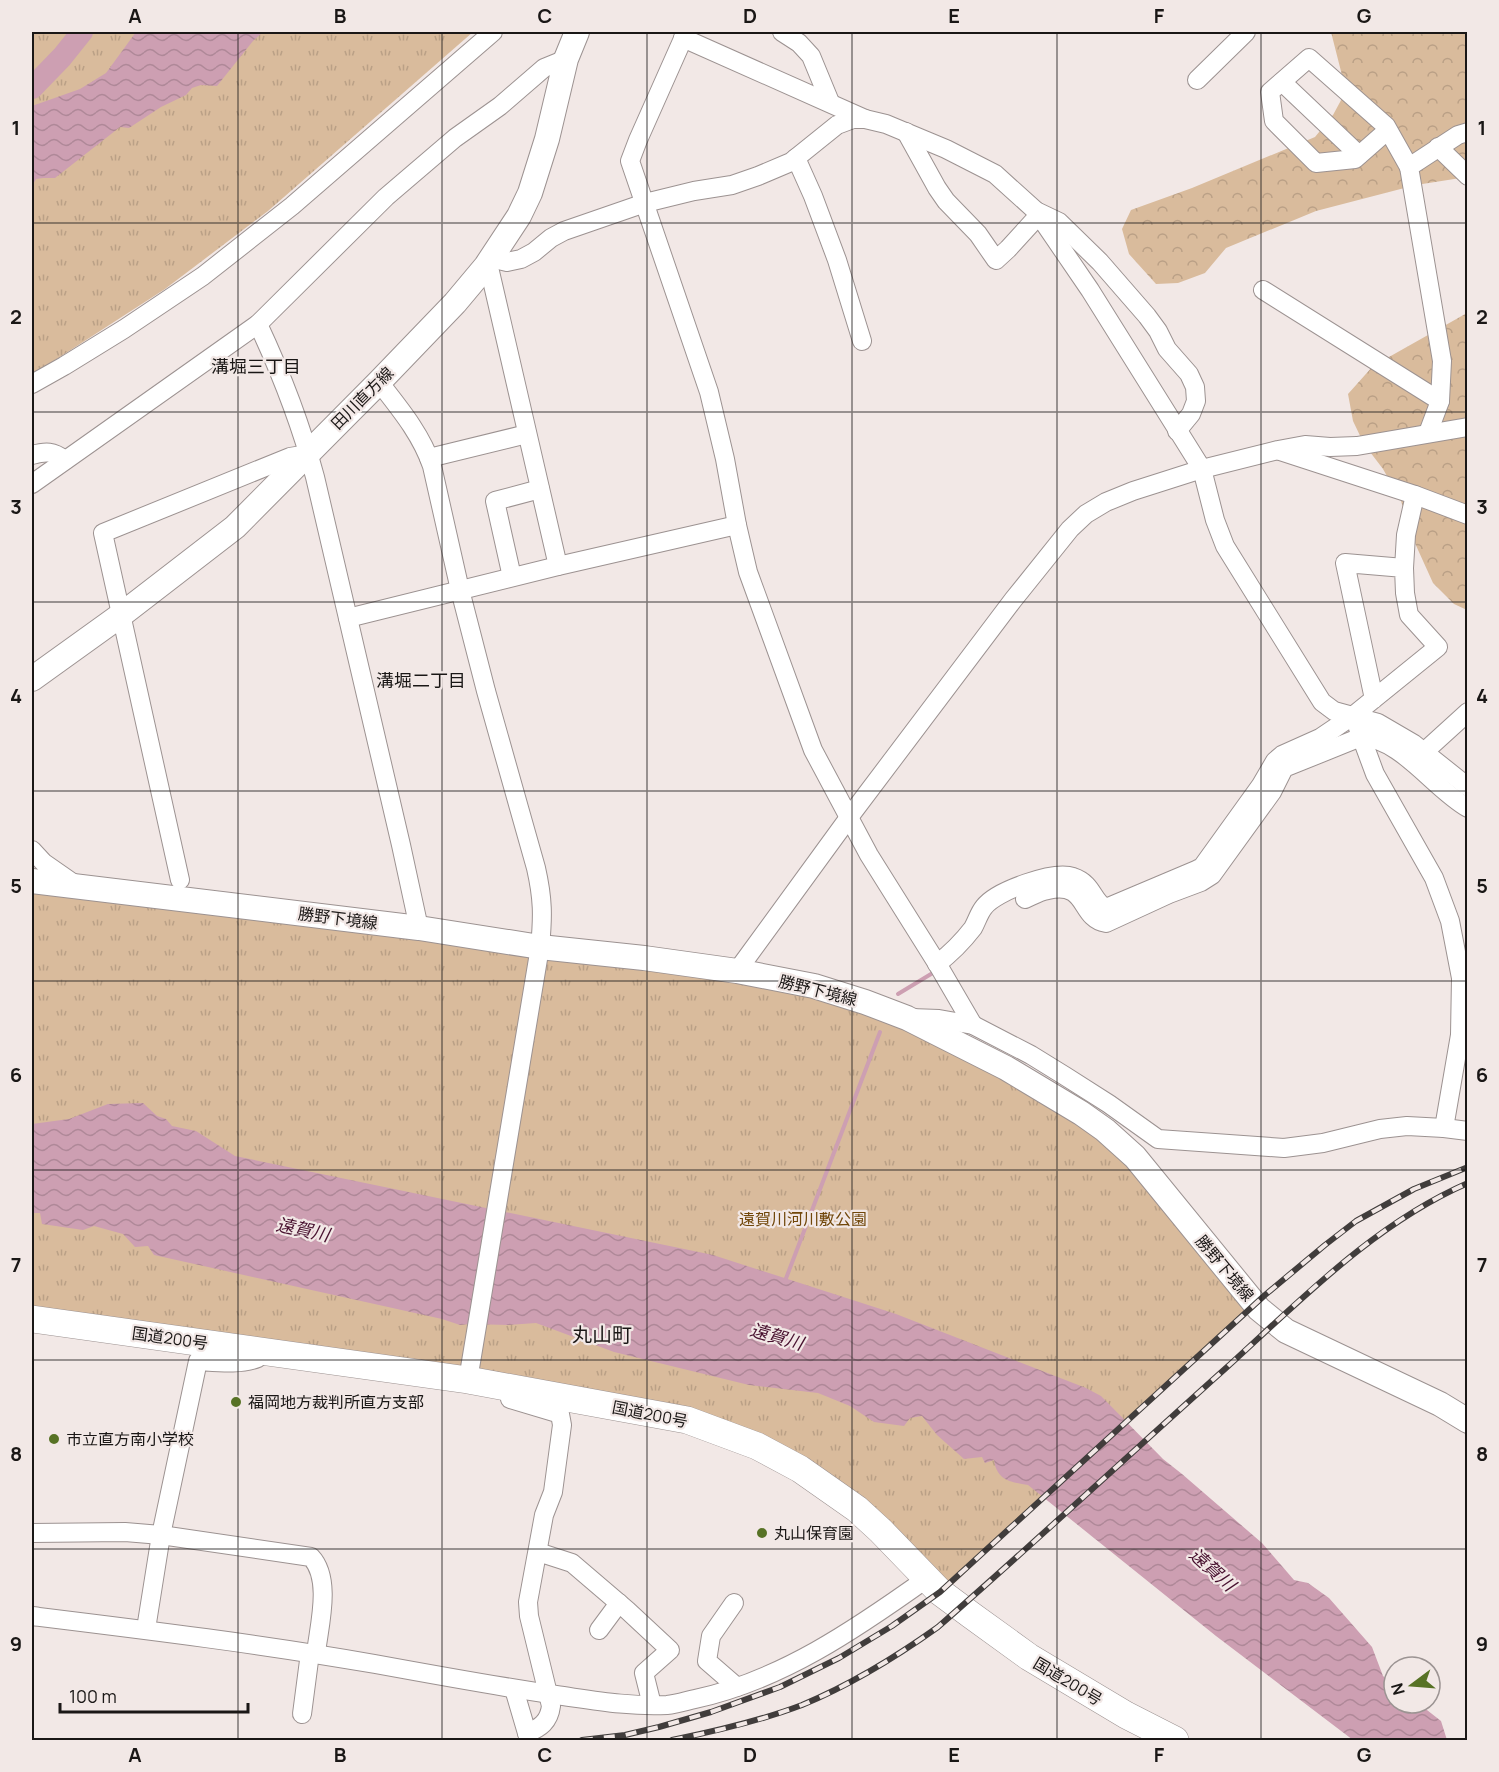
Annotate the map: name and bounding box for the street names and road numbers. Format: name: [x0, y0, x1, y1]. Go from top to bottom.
street label: 田川直方線: [326, 362, 398, 434]
street label: 勝野下境線: [297, 902, 379, 934]
street label: 勝野下境線: [777, 970, 859, 1010]
street label: 勝野下境線: [1191, 1230, 1259, 1306]
street label: 国道200号: [131, 1322, 209, 1354]
street label: 国道200号: [610, 1396, 690, 1432]
street label: 国道200号: [1029, 1652, 1107, 1710]

